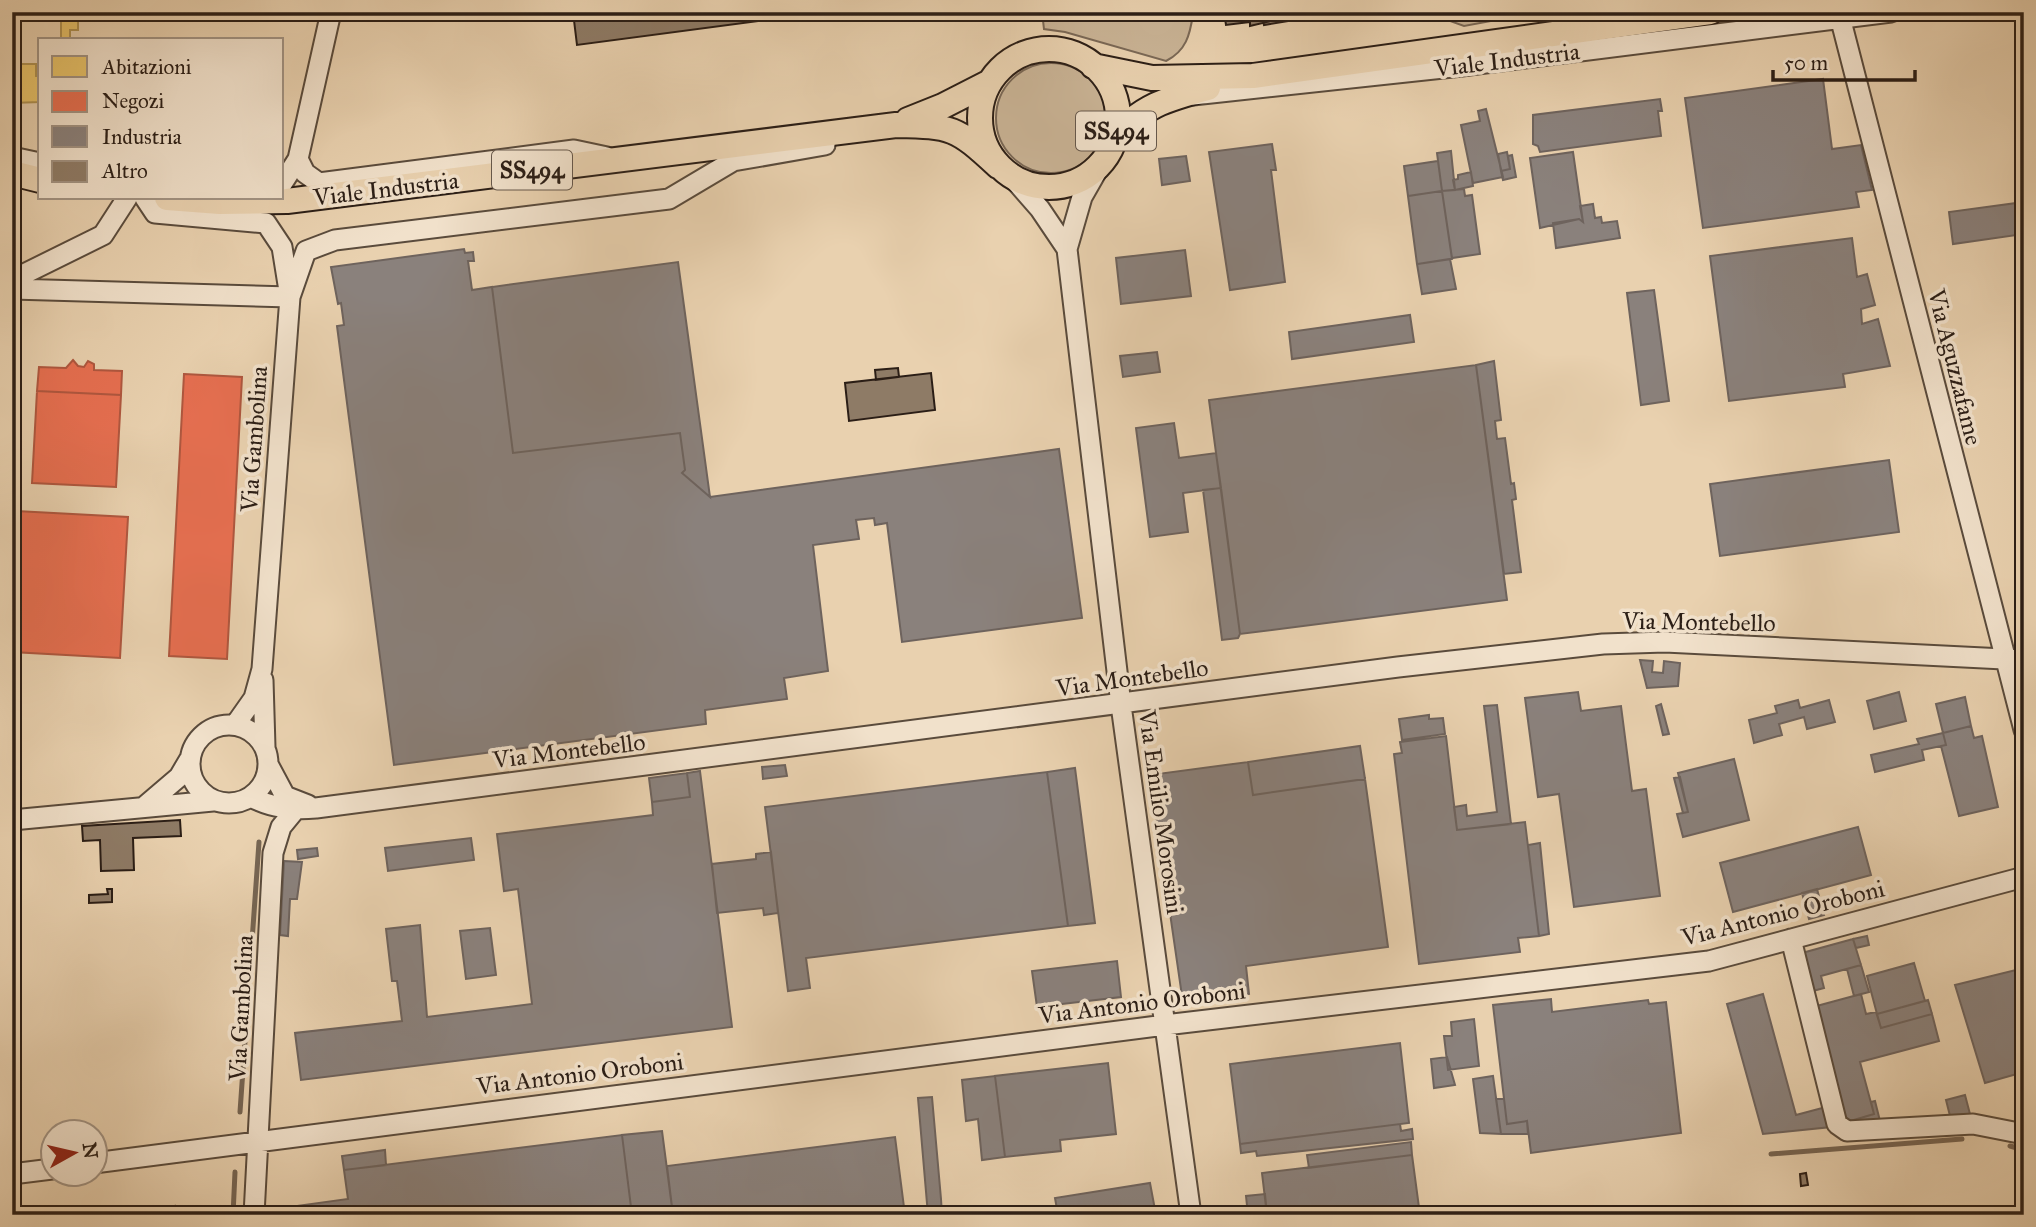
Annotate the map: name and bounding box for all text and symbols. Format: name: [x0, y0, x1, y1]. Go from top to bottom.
street label: Viale Industria: [1432, 36, 1582, 84]
legend: [38, 38, 284, 200]
scale bar: [1773, 38, 1915, 82]
text: 50 m: [1784, 50, 1829, 76]
text: Abitazioni: [101, 54, 192, 80]
text: Negozi: [102, 88, 164, 114]
road number: SS494: [1076, 112, 1156, 150]
text: Industria: [102, 124, 182, 150]
road number: SS494: [492, 150, 572, 190]
text: Altro: [101, 158, 148, 184]
street label: Viale Industria: [311, 165, 461, 213]
street label: Via Aguzzafame: [1921, 285, 1989, 448]
street label: Via Gambolina: [234, 364, 274, 514]
street label: Via Montebello: [1621, 606, 1776, 638]
street label: Via Montebello: [1053, 652, 1210, 704]
street label: Via Emilio Morosini: [1132, 707, 1190, 916]
street label: Via Montebello: [490, 727, 647, 775]
street label: Via Antonio Oroboni: [1677, 873, 1888, 953]
street label: Via Gambolina: [222, 933, 260, 1083]
street label: Via Antonio Oroboni: [1036, 975, 1248, 1031]
street label: Via Antonio Oroboni: [474, 1046, 686, 1102]
north arrow: [38, 1118, 108, 1188]
text: N: [78, 1141, 103, 1160]

